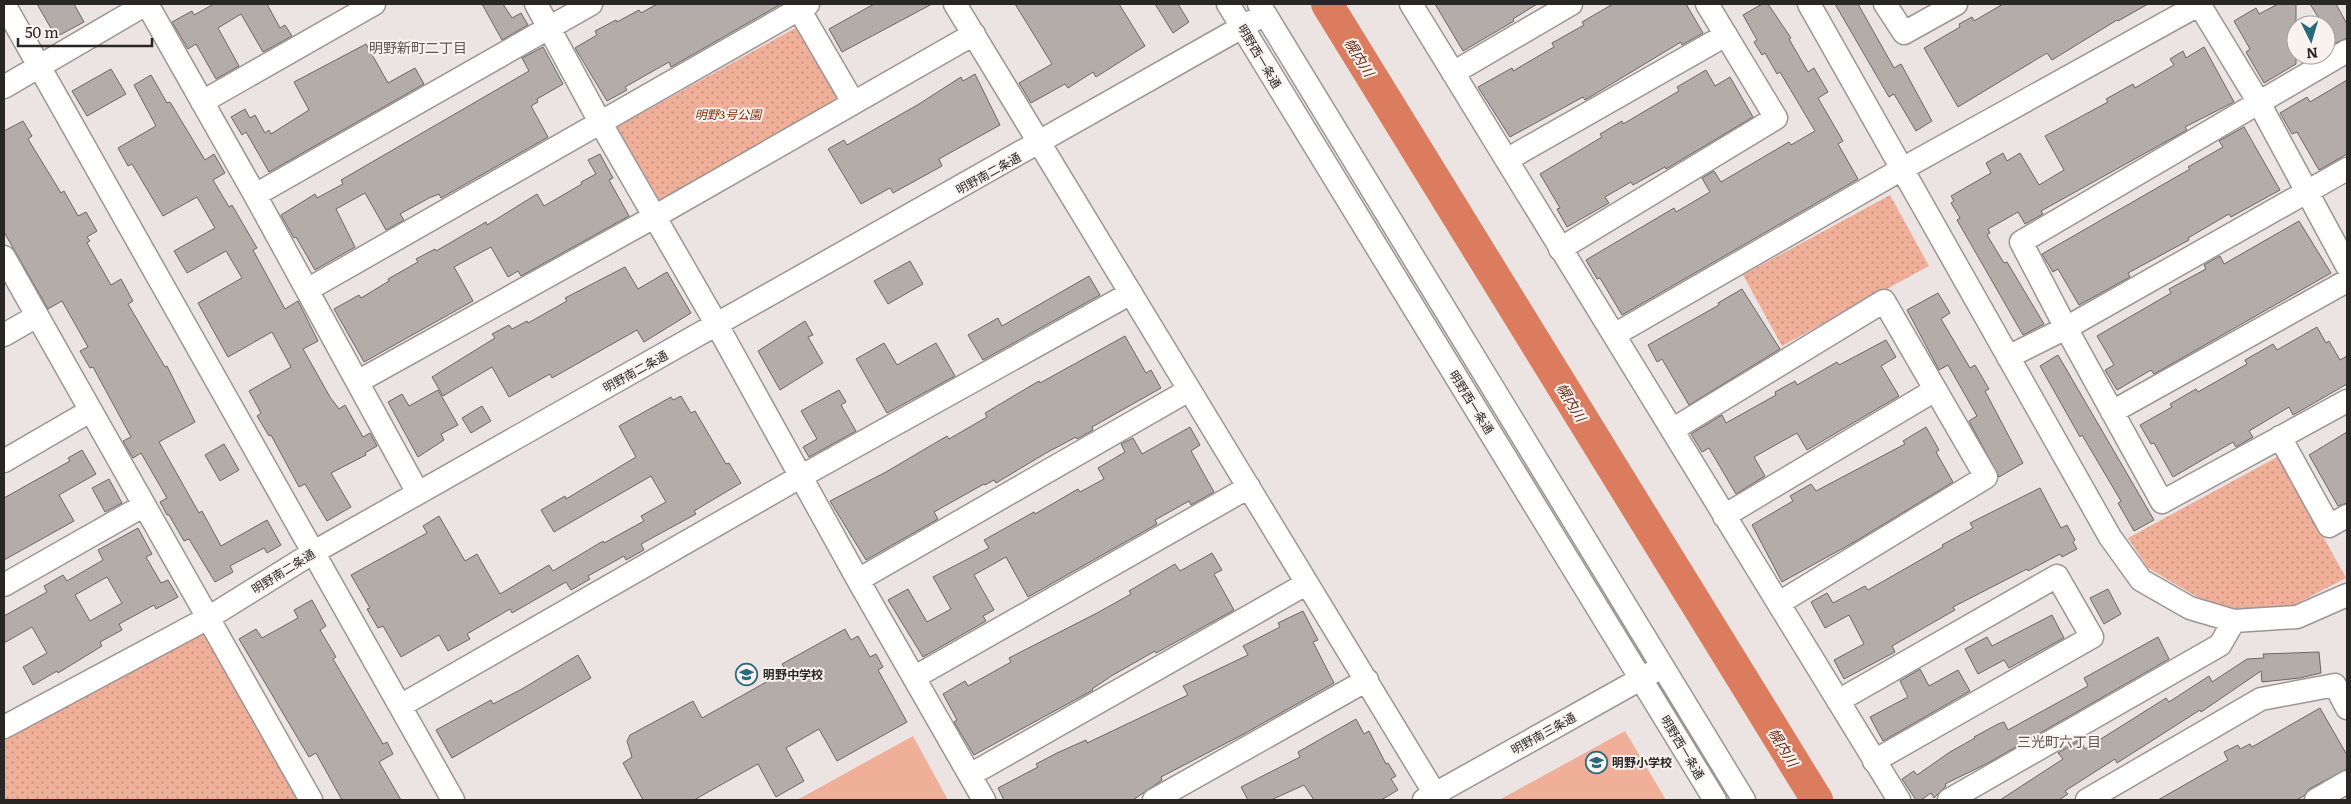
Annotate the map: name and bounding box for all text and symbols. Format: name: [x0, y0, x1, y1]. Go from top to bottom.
scale bar: [18, 15, 151, 47]
north arrow: [2286, 15, 2336, 65]
text: 50 m: [25, 20, 59, 43]
street label: 明野西一条通: [1234, 20, 1286, 92]
water label: 幌内川: [1340, 34, 1381, 82]
district label: 明野新町二丁目: [369, 37, 467, 57]
text: N: [2305, 43, 2319, 64]
park label: 明野3号公園: [695, 105, 763, 123]
street label: 明野南二条通: [952, 148, 1024, 198]
street label: 明野南二条通: [599, 346, 671, 396]
street label: 明野西一条通: [1445, 367, 1499, 437]
water label: 幌内川: [1552, 379, 1593, 427]
street label: 明野南二条通: [248, 544, 318, 598]
school or university icon: 明野中学校: [735, 662, 759, 686]
place label: 明野中学校: [763, 665, 823, 683]
street label: 明野南三条通: [1507, 708, 1579, 758]
street label: 明野西一条通: [1657, 711, 1709, 783]
water label: 幌内川: [1764, 724, 1805, 772]
district label: 三光町六丁目: [2017, 731, 2101, 751]
school or university icon: 明野小学校: [1584, 750, 1608, 774]
place label: 明野小学校: [1612, 753, 1672, 771]

